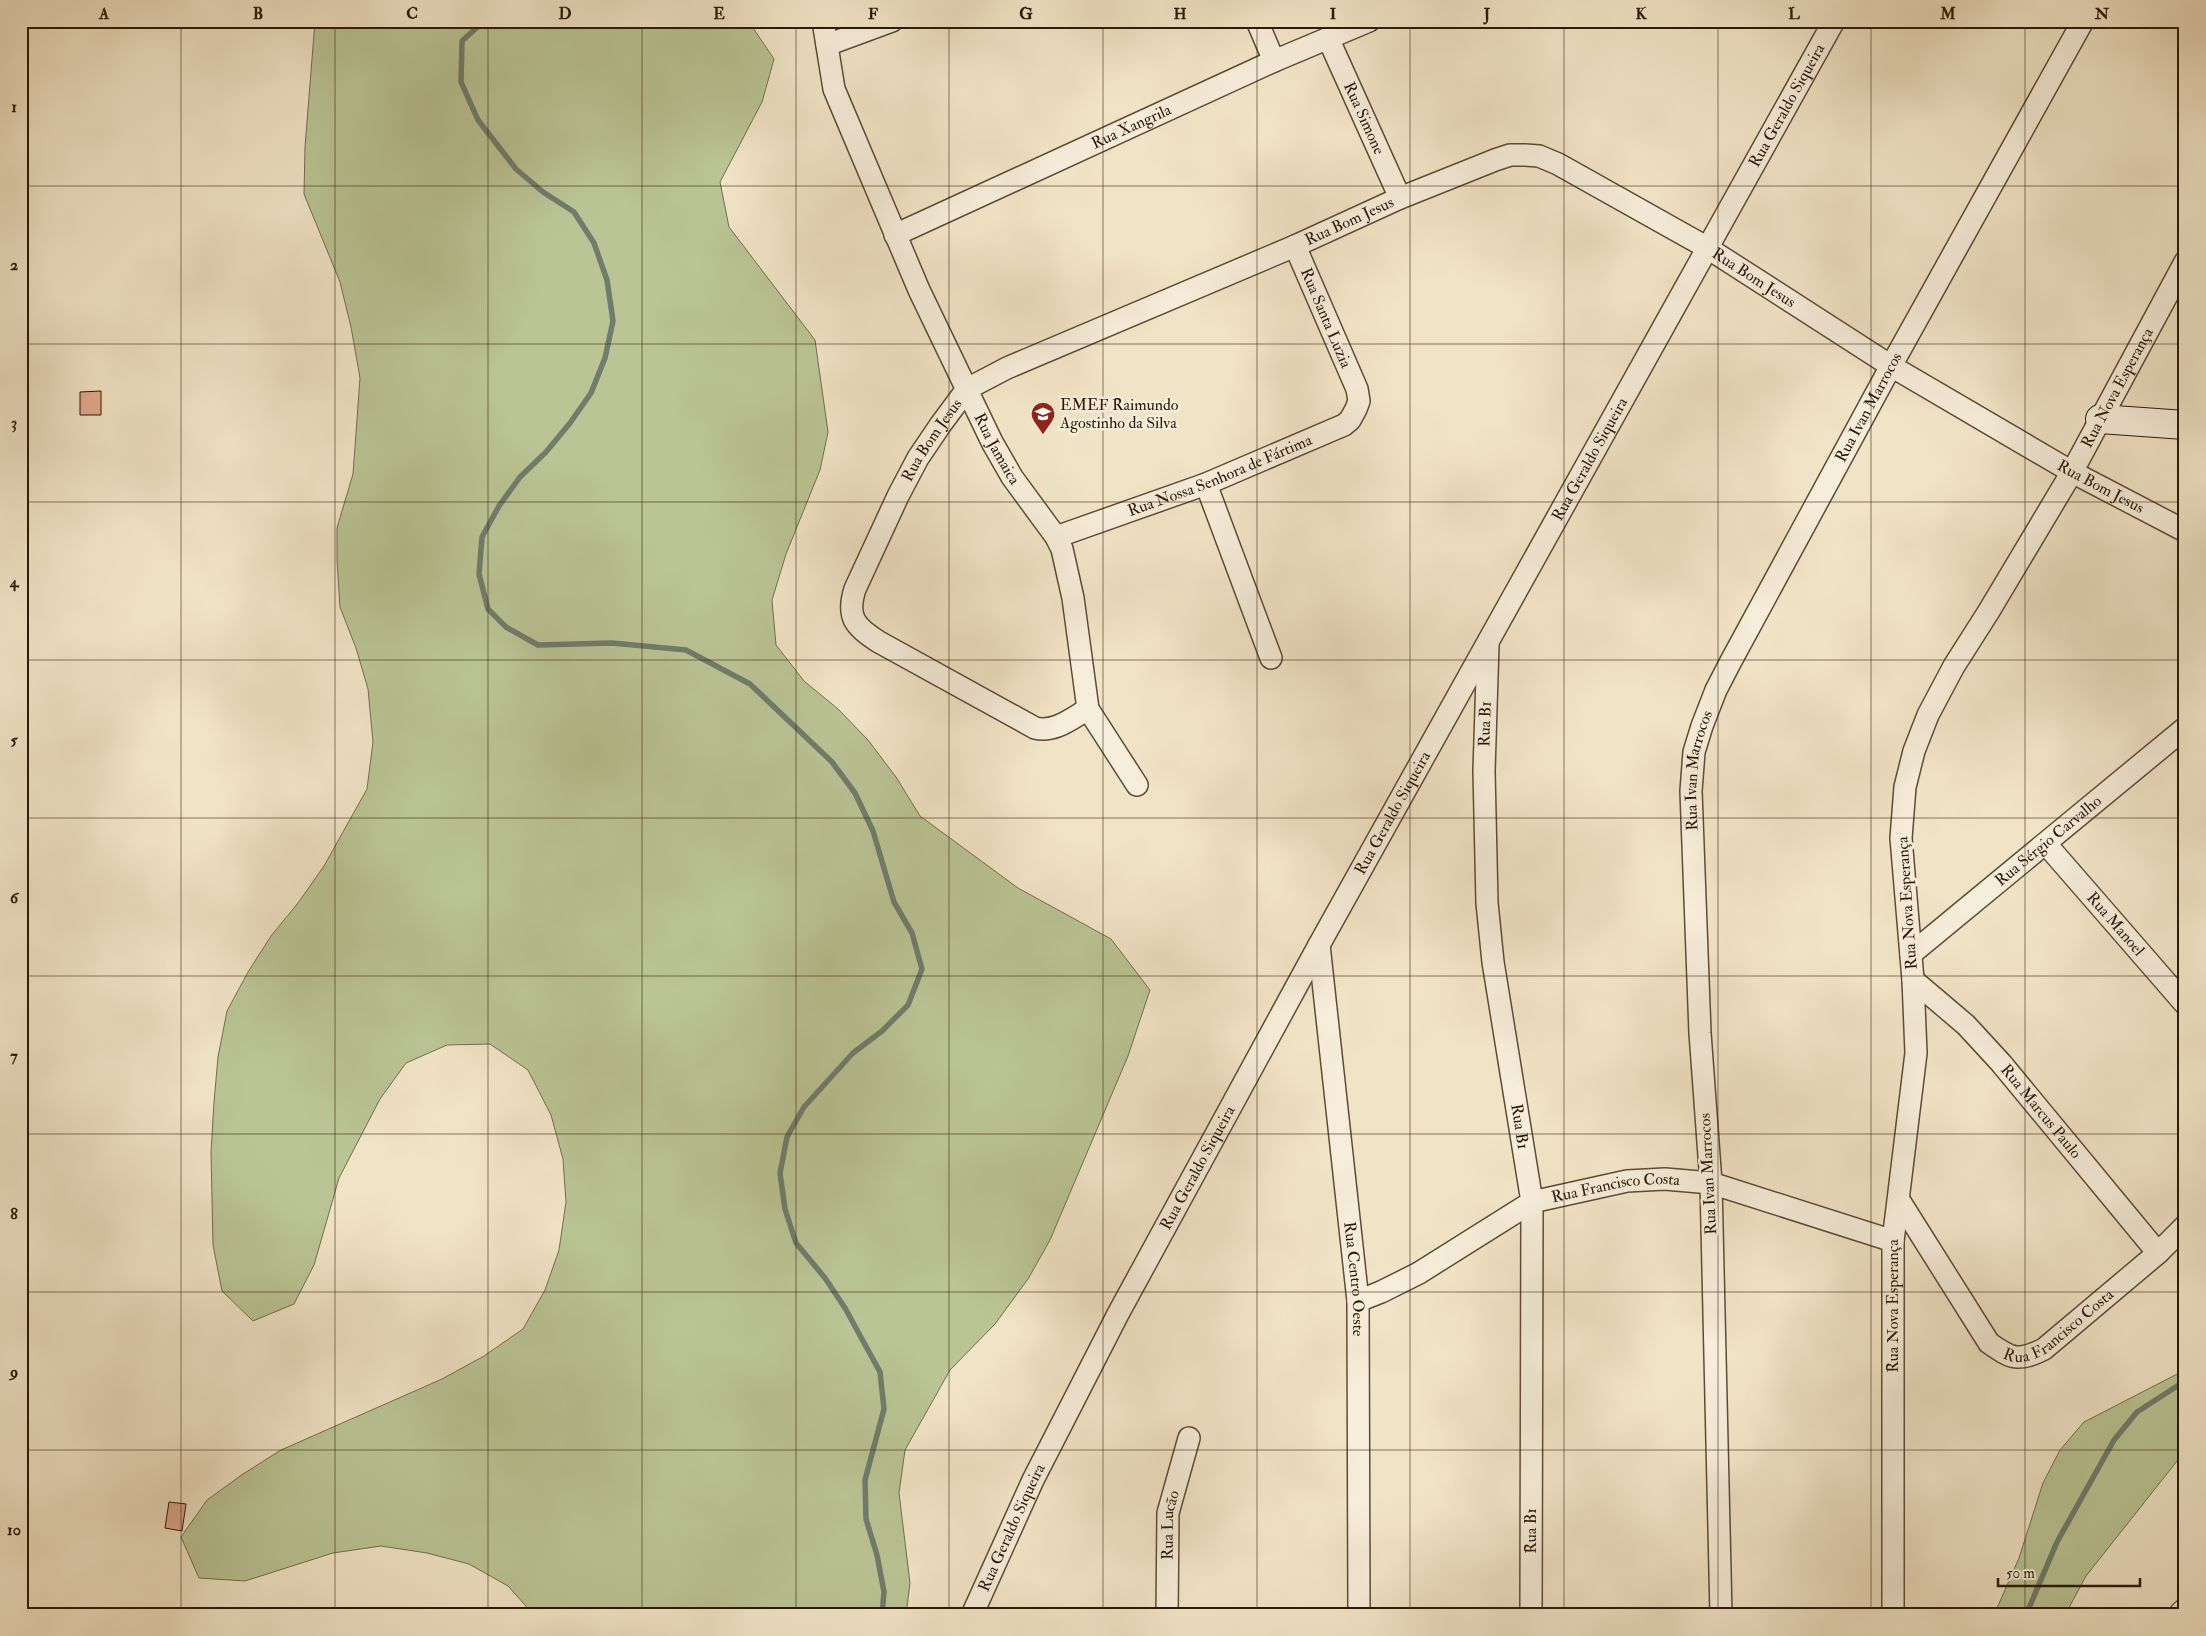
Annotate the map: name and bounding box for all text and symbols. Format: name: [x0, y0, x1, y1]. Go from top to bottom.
text: A: [98, 4, 110, 24]
text: B: [253, 4, 263, 24]
text: C: [406, 4, 418, 24]
text: D: [558, 4, 572, 24]
text: E: [713, 4, 725, 24]
text: F: [868, 4, 878, 24]
text: G: [1019, 4, 1033, 24]
text: H: [1173, 4, 1187, 24]
text: I: [1330, 4, 1337, 24]
text: J: [1483, 4, 1491, 25]
text: K: [1635, 4, 1647, 24]
text: L: [1788, 4, 1800, 24]
text: M: [1939, 4, 1956, 24]
text: N: [2094, 4, 2110, 24]
street label: Rua Geraldo Siqueira: [1745, 40, 1830, 171]
street label: Rua Simone: [1339, 79, 1389, 158]
text: 1: [11, 97, 17, 117]
street label: Rua Xangrila: [1088, 99, 1175, 153]
street label: Rua Bom Jesus: [1302, 192, 1397, 250]
street label: Rua Bom Jesus: [1708, 243, 1799, 312]
text: 2: [10, 255, 18, 275]
street label: Rua Santa Luzia: [1296, 265, 1356, 371]
street label: Rua Nova Esperança: [2077, 324, 2158, 451]
street label: Rua Ivan Marrocos: [1831, 349, 1907, 466]
street label: Rua Geraldo Siqueira: [1547, 394, 1632, 524]
street label: Rua Bom Jesus: [897, 395, 966, 485]
place label: EMEF Raimundo Agostinho da Silva: [1059, 395, 1179, 433]
school or university icon: EMEF Raimundo Agostinho da Silva: [1030, 401, 1056, 435]
street label: Rua Jamaica: [970, 410, 1025, 489]
text: 3: [11, 413, 17, 433]
street label: Rua Nossa Senhora de Fártima: [1125, 430, 1315, 521]
street label: Rua Bom Jesus: [2053, 455, 2148, 518]
text: 4: [9, 572, 20, 592]
street label: Rua B1: [1474, 701, 1496, 747]
street label: Rua Ivan Marrocos: [1681, 707, 1717, 831]
text: 5: [10, 730, 18, 750]
street label: Rua Geraldo Siqueira: [1350, 747, 1435, 878]
street label: Rua Sérgio Carvalho: [1991, 791, 2106, 890]
street label: Rua Nova Esperança: [1892, 835, 1923, 970]
text: 6: [10, 888, 20, 908]
street label: Rua Manoel: [2082, 888, 2149, 960]
text: 7: [10, 1046, 18, 1066]
street label: Rua Marcus Paulo: [1996, 1060, 2086, 1163]
street label: Rua Geraldo Siqueira: [1156, 1102, 1240, 1233]
street label: Rua B1: [1506, 1102, 1533, 1151]
street label: Rua Ivan Marrocos: [1695, 1113, 1721, 1235]
street label: Rua Francisco Costa: [1550, 1169, 1681, 1207]
text: 8: [10, 1204, 18, 1224]
street label: Rua Centro Oeste: [1339, 1221, 1368, 1337]
street label: Rua Nova Esperança: [1883, 1239, 1904, 1373]
street label: Rua Francisco Costa: [2000, 1284, 2118, 1367]
text: 9: [8, 1362, 18, 1382]
street label: Rua Geraldo Siqueira: [974, 1460, 1050, 1595]
street label: Rua Lucão: [1158, 1488, 1184, 1560]
street label: Rua B1: [1521, 1508, 1541, 1554]
text: 10: [7, 1520, 21, 1540]
scale bar: [1998, 1556, 2141, 1588]
text: 50 m: [2006, 1564, 2035, 1583]

